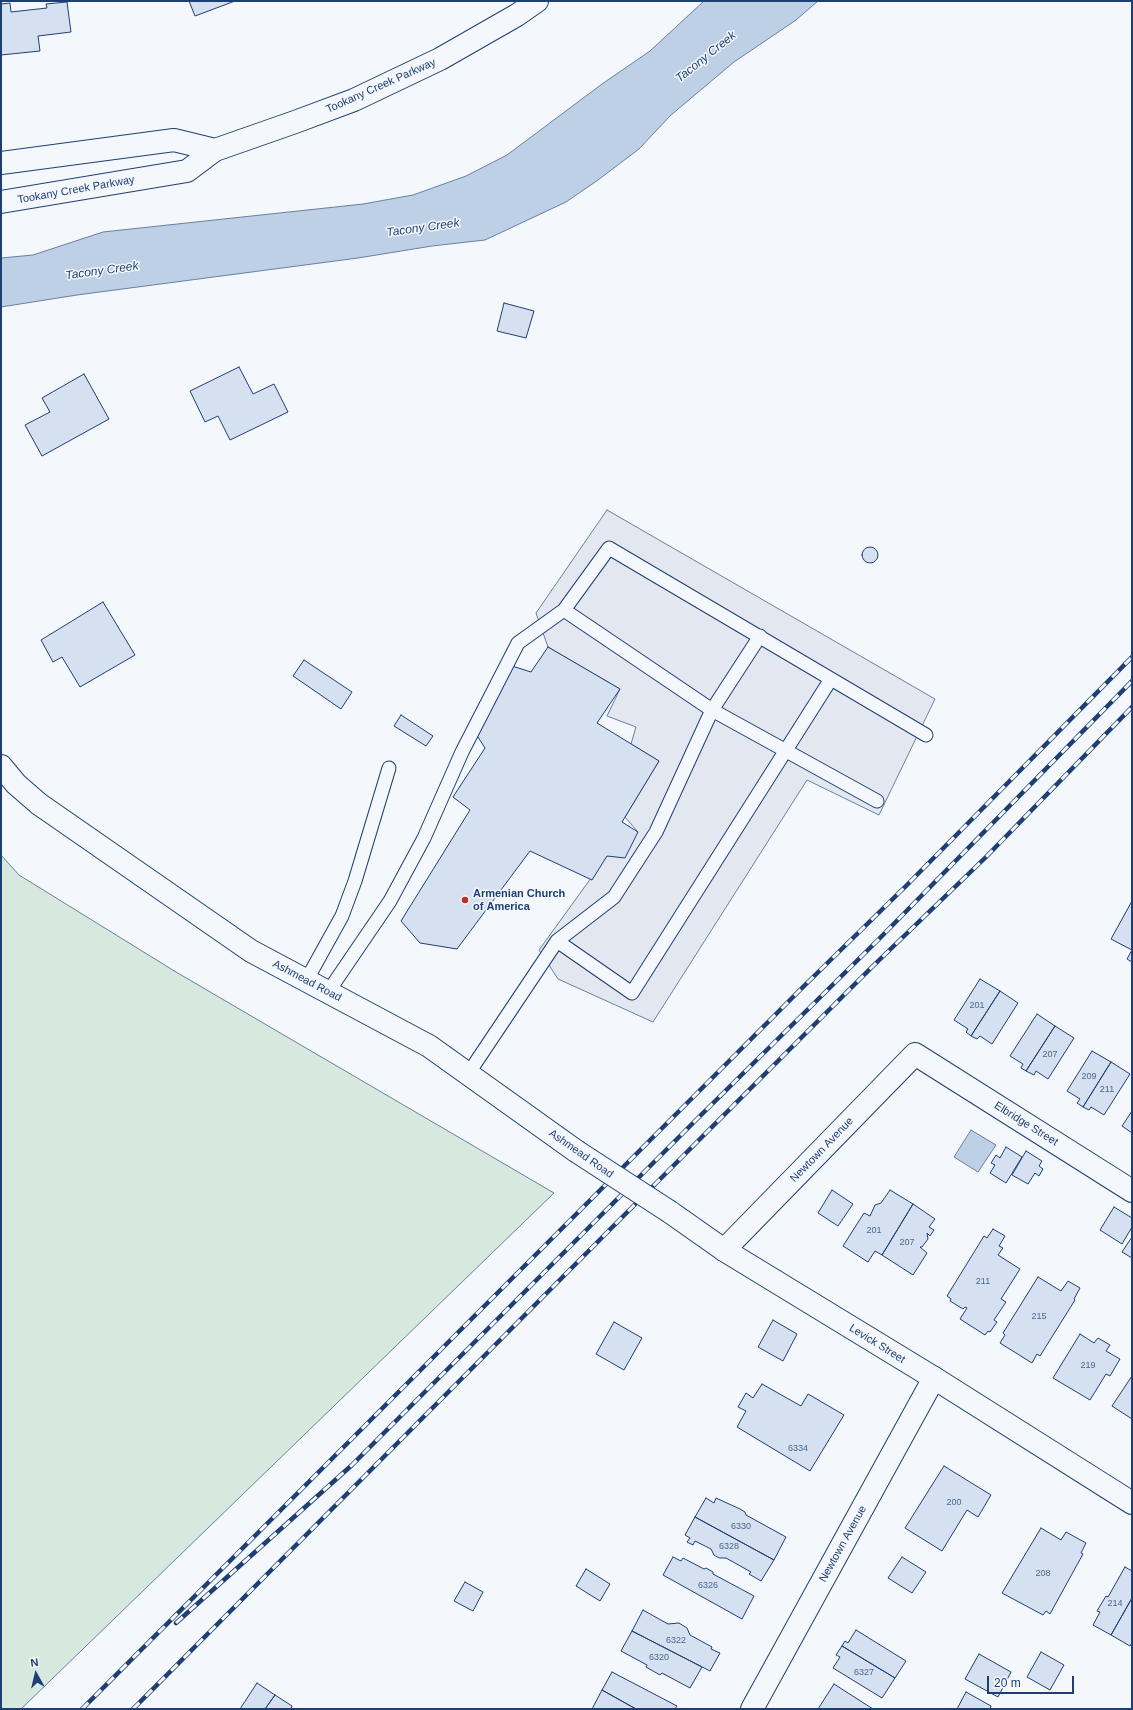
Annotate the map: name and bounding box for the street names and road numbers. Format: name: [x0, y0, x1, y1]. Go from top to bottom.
street label: Tookany Creek Parkway: [324, 56, 438, 116]
street label: Tookany Creek Parkway: [16, 173, 136, 207]
street label: Ashmead Road: [270, 957, 344, 1005]
street label: Elbridge Street: [992, 1099, 1060, 1149]
street label: Newtown Avenue: [788, 1115, 856, 1185]
street label: Ashmead Road: [546, 1127, 616, 1181]
street label: Levick Street: [847, 1322, 907, 1366]
street label: Newtown Avenue: [817, 1503, 869, 1585]

